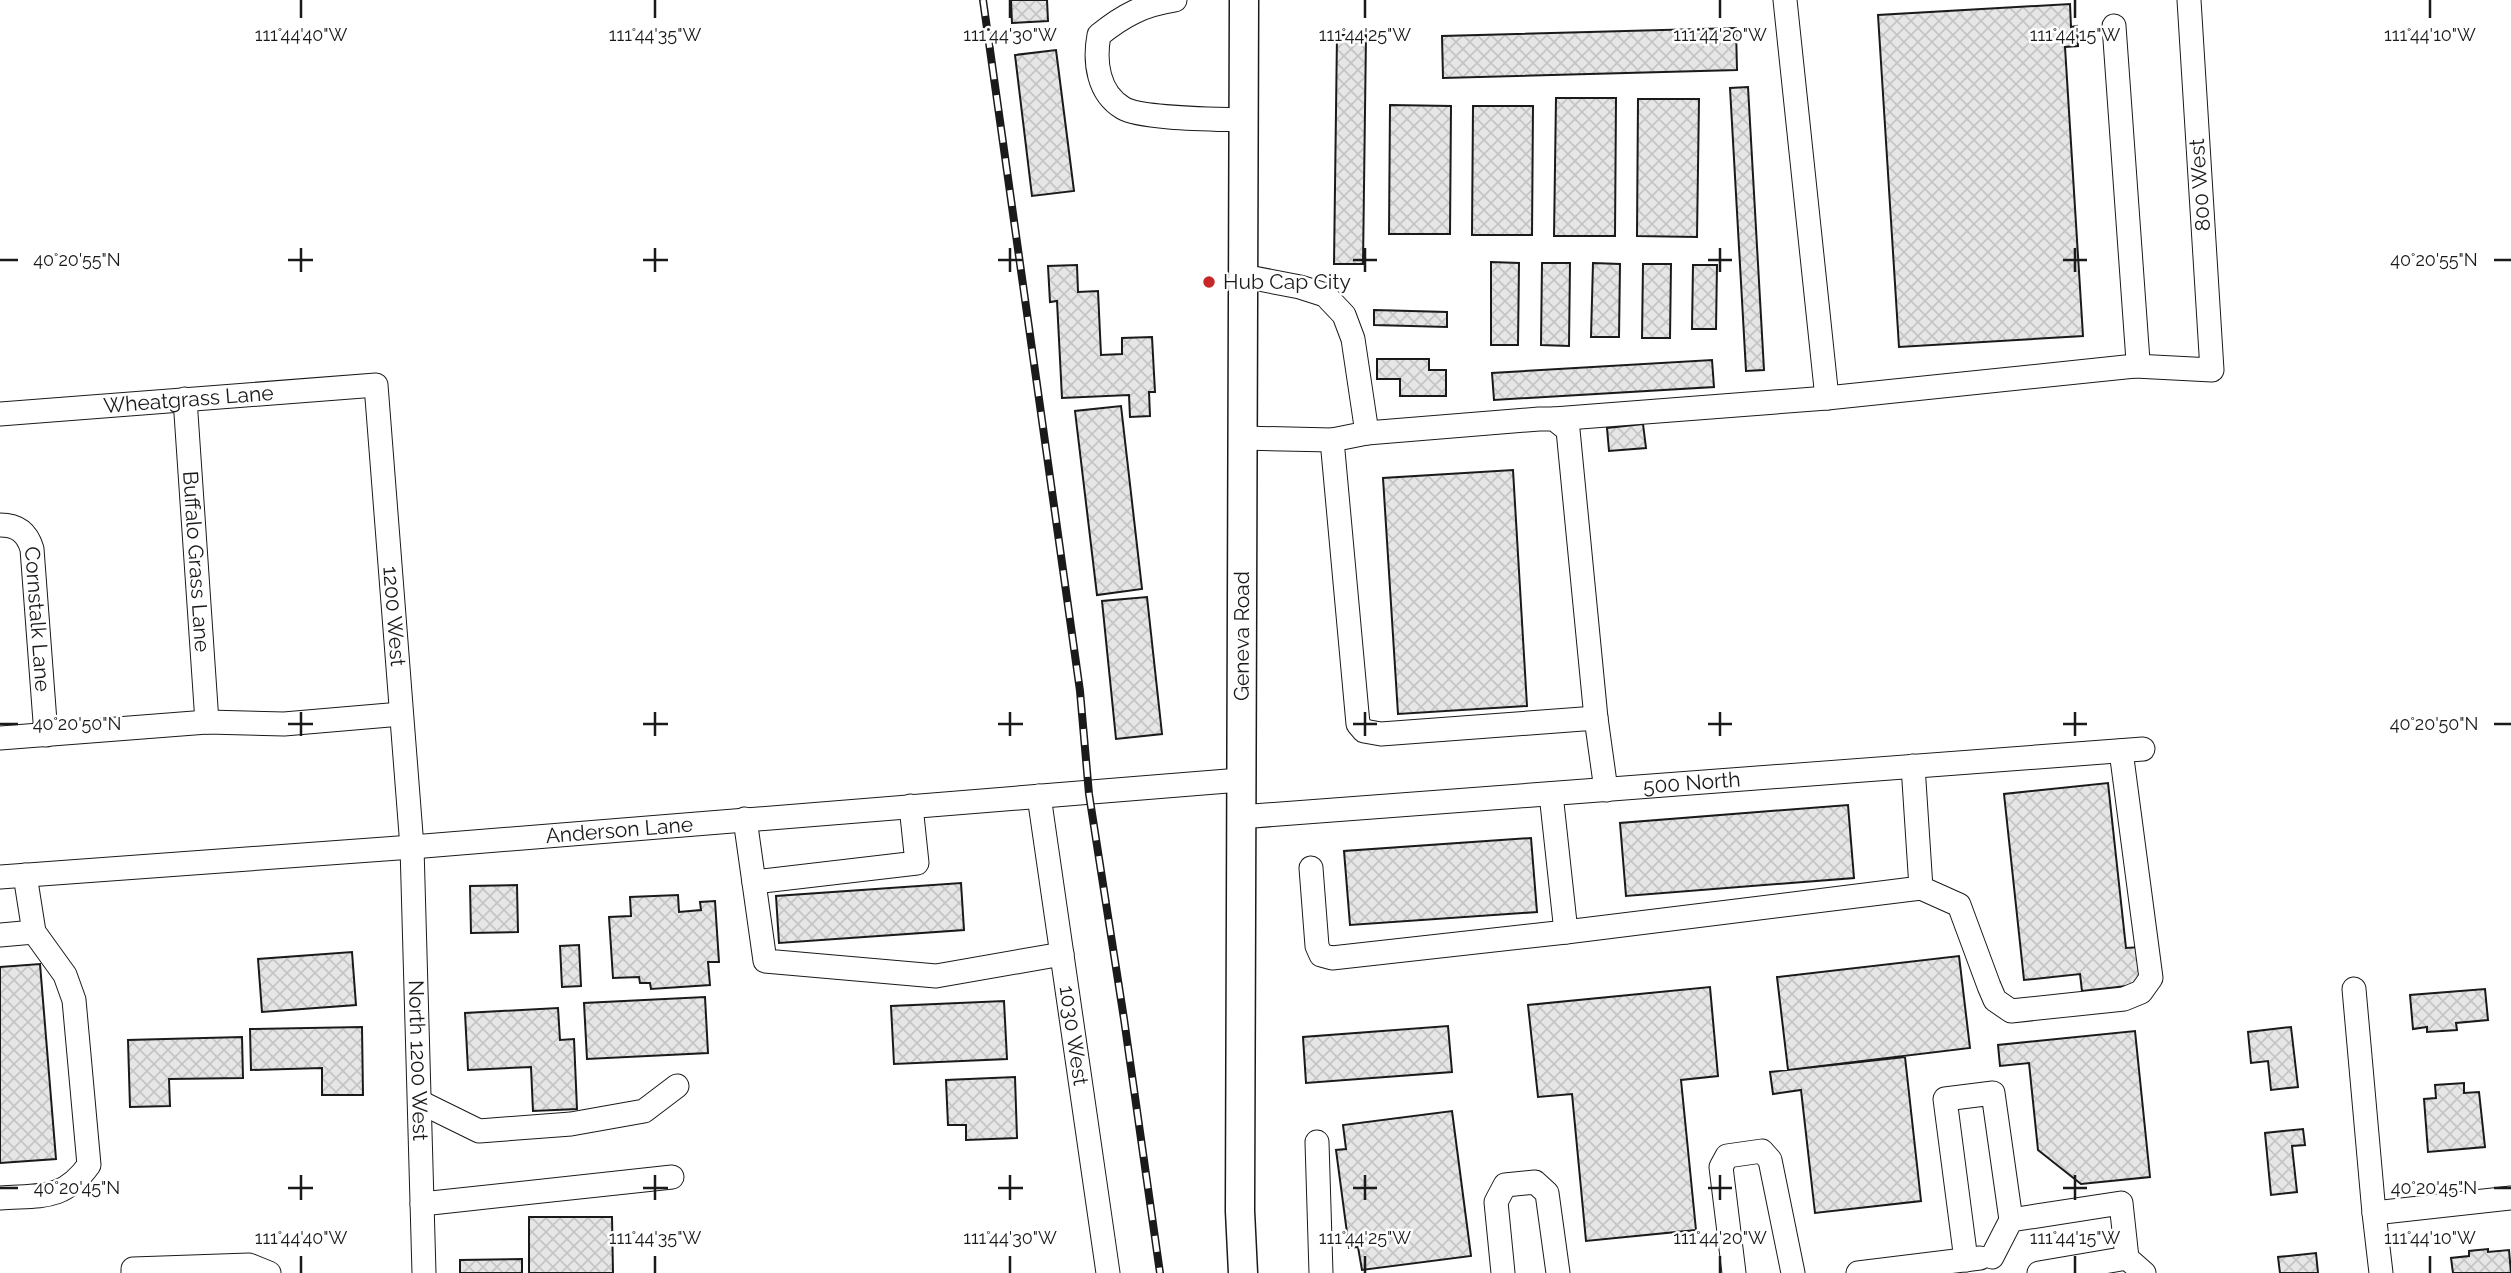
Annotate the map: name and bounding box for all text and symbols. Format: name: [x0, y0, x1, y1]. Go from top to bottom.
text: 111°44'40"W: [255, 24, 347, 45]
text: 111°44'35"W: [609, 24, 701, 45]
text: 111°44'30"W: [963, 24, 1057, 45]
text: 111°44'25"W: [1319, 24, 1411, 45]
text: 111°44'20"W: [1673, 24, 1767, 45]
text: 111°44'15"W: [2030, 24, 2120, 45]
text: 111°44'10"W: [2384, 24, 2476, 45]
street label: 800 West: [2184, 138, 2215, 232]
text: 40°20'55"N: [33, 249, 121, 270]
text: 40°20'55"N: [2390, 249, 2478, 270]
place label: Hub Cap City: [1223, 269, 1351, 294]
marker: Hub Cap City: [1201, 274, 1217, 290]
street label: Wheatgrass Lane: [102, 380, 274, 418]
street label: Buffalo Grass Lane: [178, 470, 215, 653]
street label: Cornstalk Lane: [20, 546, 56, 693]
street label: 1200 West: [378, 565, 411, 667]
street label: Geneva Road: [1229, 571, 1254, 701]
text: 40°20'50"N: [33, 713, 121, 734]
text: 40°20'50"N: [2390, 713, 2478, 734]
street label: 500 North: [1642, 766, 1741, 799]
street label: Anderson Lane: [545, 811, 694, 848]
street label: North 1200 West: [404, 980, 433, 1141]
street label: 1030 West: [1055, 984, 1094, 1087]
text: 40°20'45"N: [34, 1177, 120, 1198]
text: 40°20'45"N: [2391, 1177, 2477, 1198]
text: 111°44'40"W: [255, 1227, 347, 1248]
text: 111°44'35"W: [609, 1227, 701, 1248]
text: 111°44'30"W: [963, 1227, 1057, 1248]
text: 111°44'25"W: [1319, 1227, 1411, 1248]
text: 111°44'20"W: [1673, 1227, 1767, 1248]
text: 111°44'15"W: [2030, 1227, 2120, 1248]
text: 111°44'10"W: [2384, 1227, 2476, 1248]

